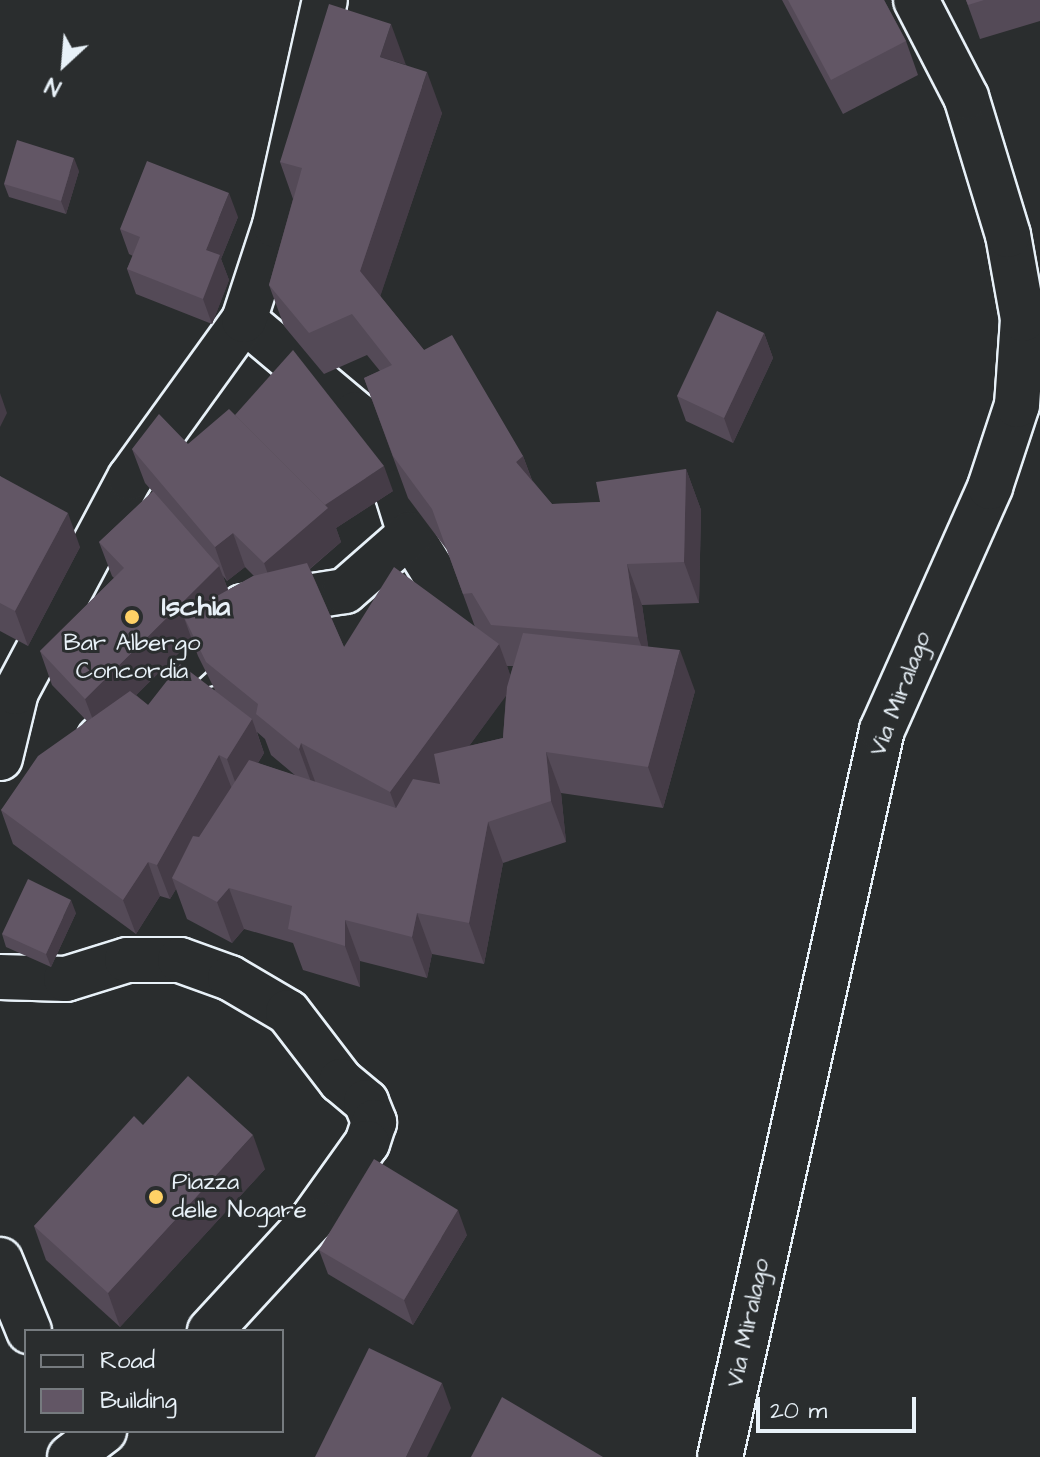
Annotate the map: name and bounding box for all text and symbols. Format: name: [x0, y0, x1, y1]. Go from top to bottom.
north arrow: [24, 24, 104, 104]
text: N: [40, 69, 66, 103]
district label: Ischia: [162, 590, 230, 624]
marker: Bar Albergo Concordia: [123, 608, 141, 626]
street label: Via Miralago: [864, 628, 938, 760]
place label: Bar Albergo Concordia: [64, 630, 200, 686]
place label: Piazza delle Nogare: [172, 1169, 307, 1225]
marker: Piazza delle Nogare: [147, 1188, 165, 1206]
street label: Via Miralago: [721, 1256, 777, 1390]
legend: [24, 1329, 284, 1433]
text: Road: [100, 1344, 155, 1378]
scale bar: [760, 1381, 920, 1431]
text: Building: [100, 1384, 177, 1418]
text: 20 m: [770, 1394, 827, 1428]

